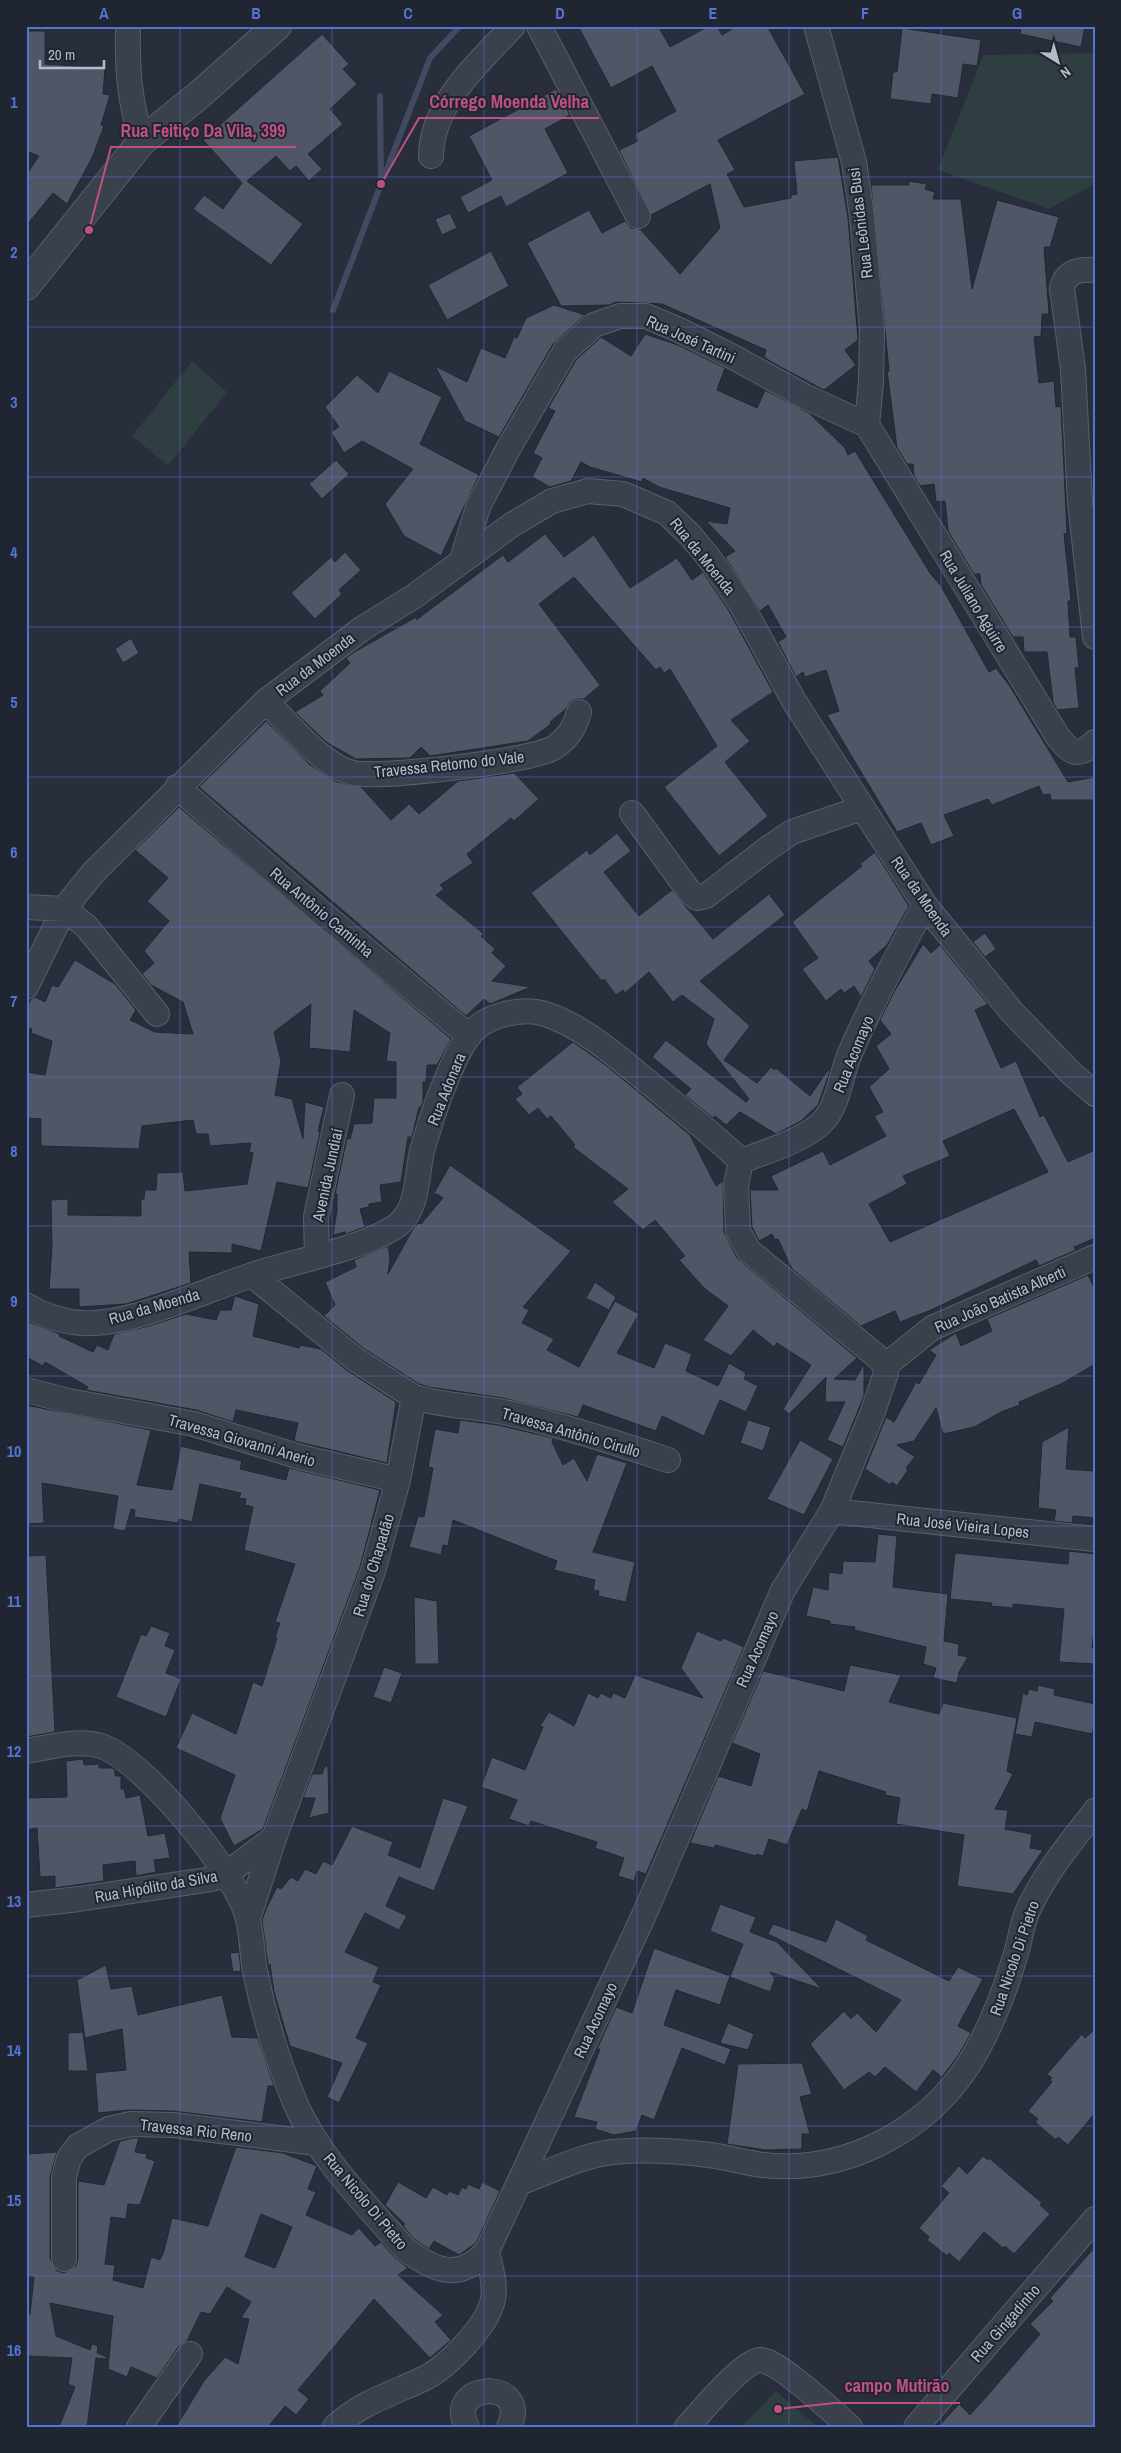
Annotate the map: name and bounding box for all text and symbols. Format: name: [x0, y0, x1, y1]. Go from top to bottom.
text: A: [99, 2, 109, 24]
text: B: [251, 2, 261, 24]
text: C: [403, 2, 413, 24]
text: D: [555, 2, 565, 24]
text: E: [709, 2, 718, 24]
text: F: [861, 2, 869, 24]
text: G: [1012, 2, 1022, 24]
scale bar: [40, 38, 104, 70]
north arrow: [1034, 38, 1084, 88]
text: 20 m: [48, 44, 75, 65]
text: N: [1057, 63, 1075, 82]
callout: Córrego Moenda Velha: [419, 85, 599, 118]
text: Córrego Moenda Velha: [429, 89, 590, 114]
text: 1: [10, 91, 18, 113]
callout: Rua Feitiço Da Vila, 399: [111, 114, 296, 147]
text: Rua Feitiço Da Vila, 399: [121, 118, 285, 143]
street label: Rua Leônidas Busi: [842, 166, 878, 280]
text: 2: [10, 241, 18, 263]
street label: Rua José Tartini: [643, 310, 739, 368]
text: 3: [10, 391, 18, 413]
street label: Rua da Moenda: [665, 513, 741, 600]
text: 4: [10, 541, 18, 563]
street label: Rua Juliano Aguirre: [935, 546, 1013, 656]
street label: Rua da Moenda: [271, 627, 359, 701]
text: 5: [10, 691, 18, 713]
street label: Travessa Retorno do Vale: [373, 745, 525, 783]
text: 6: [10, 841, 18, 863]
street label: Rua da Moenda: [886, 851, 958, 941]
street label: Rua Antônio Caminha: [265, 862, 379, 962]
text: 7: [10, 990, 18, 1012]
street label: Rua Acomayo: [828, 1012, 878, 1096]
street label: Rua Adonara: [421, 1049, 471, 1129]
street label: Avenida Jundiaí: [306, 1126, 348, 1225]
text: 8: [10, 1140, 18, 1162]
street label: Rua João Batista Alberti: [931, 1260, 1069, 1338]
street label: Rua da Moenda: [106, 1282, 203, 1329]
text: 9: [10, 1290, 18, 1312]
street label: Travessa Antônio Cirullo: [499, 1402, 643, 1462]
street label: Travessa Giovanni Anerio: [166, 1408, 318, 1472]
text: 10: [7, 1440, 21, 1462]
street label: Rua José Vieira Lopes: [896, 1507, 1030, 1543]
street label: Rua do Chapadão: [347, 1511, 399, 1619]
text: 11: [7, 1590, 22, 1612]
street label: Rua Acomayo: [730, 1607, 784, 1691]
text: 12: [7, 1740, 21, 1762]
street label: Rua Hipólito da Silva: [93, 1864, 220, 1908]
text: 13: [7, 1890, 21, 1912]
street label: Rua Nicolo Di Pietro: [984, 1898, 1044, 2018]
street label: Rua Acomayo: [568, 1978, 622, 2062]
text: 14: [7, 2039, 22, 2061]
street label: Travessa Rio Reno: [139, 2113, 253, 2147]
street label: Rua Nicolo Di Pietro: [319, 2148, 413, 2254]
text: 15: [7, 2189, 21, 2211]
street label: Rua Gingadinho: [965, 2279, 1045, 2367]
text: 16: [7, 2339, 21, 2361]
callout: campo Mutirão: [835, 2370, 960, 2403]
text: campo Mutirão: [845, 2373, 949, 2398]

